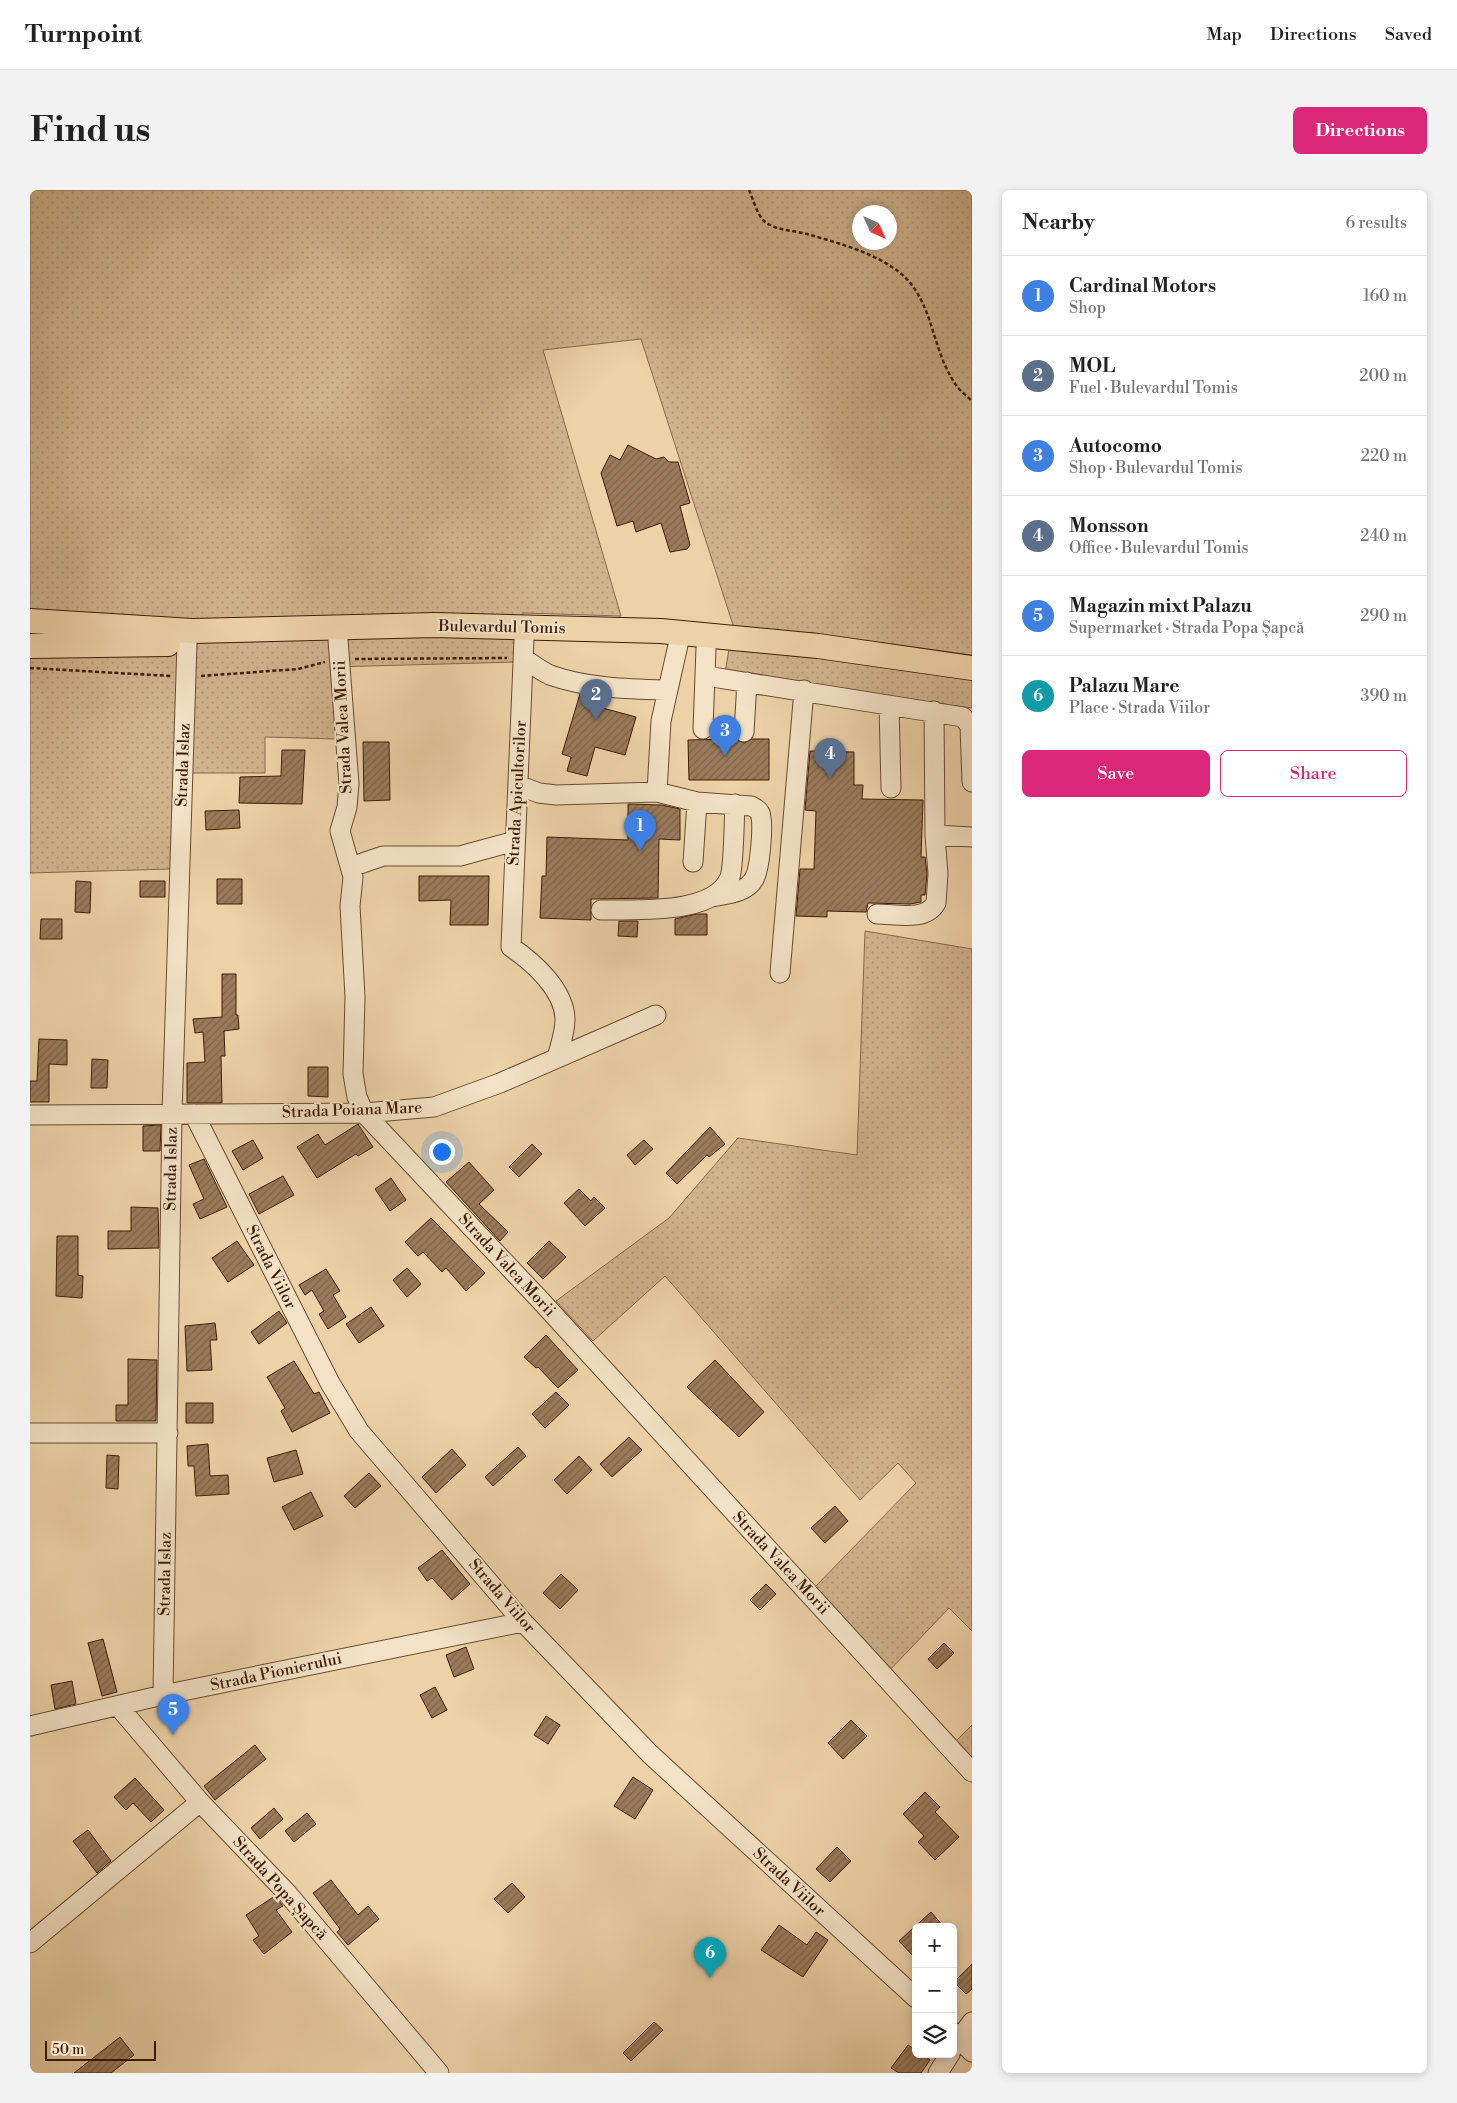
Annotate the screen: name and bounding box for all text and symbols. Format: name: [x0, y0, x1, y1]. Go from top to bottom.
text: Turnpoint: [25, 20, 142, 50]
text: Map: [1206, 23, 1242, 46]
text: Directions: [1270, 23, 1357, 46]
text: Saved: [1385, 23, 1432, 46]
button: Directions: [1293, 107, 1427, 154]
text: Find us: [30, 109, 150, 152]
north arrow: [852, 205, 897, 250]
text: Nearby: [1022, 210, 1095, 236]
text: 6 results: [1346, 213, 1407, 233]
text: Cardinal Motors: [1069, 274, 1216, 298]
text: 1: [1034, 286, 1042, 306]
text: 160 m: [1363, 286, 1407, 306]
text: Shop: [1069, 298, 1106, 318]
text: MOL: [1069, 354, 1115, 378]
text: 2: [1033, 366, 1043, 386]
text: 200 m: [1359, 366, 1407, 386]
text: Fuel · Bulevardul Tomis: [1069, 378, 1238, 398]
text: Autocomo: [1069, 434, 1162, 458]
text: 3: [1033, 446, 1043, 466]
text: 220 m: [1361, 446, 1407, 466]
text: Shop · Bulevardul Tomis: [1069, 458, 1242, 478]
text: Monsson: [1069, 514, 1149, 538]
text: 4: [1033, 526, 1043, 546]
text: 240 m: [1360, 526, 1407, 546]
text: Office · Bulevardul Tomis: [1069, 538, 1249, 558]
text: Magazin mixt Palazu: [1069, 594, 1252, 618]
text: 5: [1033, 606, 1043, 626]
text: 290 m: [1360, 606, 1407, 626]
street label: Bulevardul Tomis: [437, 616, 566, 638]
text: Supermarket · Strada Popa Șapcă: [1069, 618, 1304, 638]
street label: Strada Valea Morii: [330, 660, 356, 794]
text: Palazu Mare: [1069, 674, 1180, 698]
pin: 2: [580, 679, 612, 720]
text: 6: [1033, 686, 1043, 706]
text: 390 m: [1361, 686, 1407, 706]
text: Place · Strada Viilor: [1069, 698, 1210, 718]
pin: 3: [709, 715, 741, 756]
street label: Strada Apicultorilor: [503, 720, 531, 866]
street label: Strada Islaz: [172, 723, 194, 807]
pin: 4: [814, 738, 846, 779]
button: Save: [1022, 750, 1210, 797]
button: Share: [1220, 750, 1407, 797]
pin: 1: [624, 810, 656, 851]
street label: Strada Poiana Mare: [281, 1098, 423, 1122]
street label: Strada Islaz: [160, 1127, 182, 1211]
your location: [429, 1139, 455, 1165]
street label: Strada Valea Morii: [454, 1209, 560, 1321]
street label: Strada Viilor: [241, 1221, 301, 1313]
street label: Strada Valea Morii: [728, 1507, 834, 1619]
street label: Strada Islaz: [154, 1532, 176, 1616]
street label: Strada Viilor: [464, 1555, 540, 1637]
street label: Strada Pionierului: [208, 1648, 344, 1696]
pin: 5: [157, 1694, 189, 1735]
street label: Strada Popa Șapcă: [228, 1832, 332, 1945]
street label: Strada Viilor: [749, 1843, 830, 1921]
map controls: [912, 1923, 957, 2058]
button: +: [912, 1923, 957, 1968]
pin: 6: [694, 1937, 726, 1978]
button: −: [912, 1968, 957, 2013]
button: layers: [912, 2013, 957, 2058]
scale bar: [45, 2038, 156, 2061]
text: 50 m: [52, 2041, 84, 2059]

